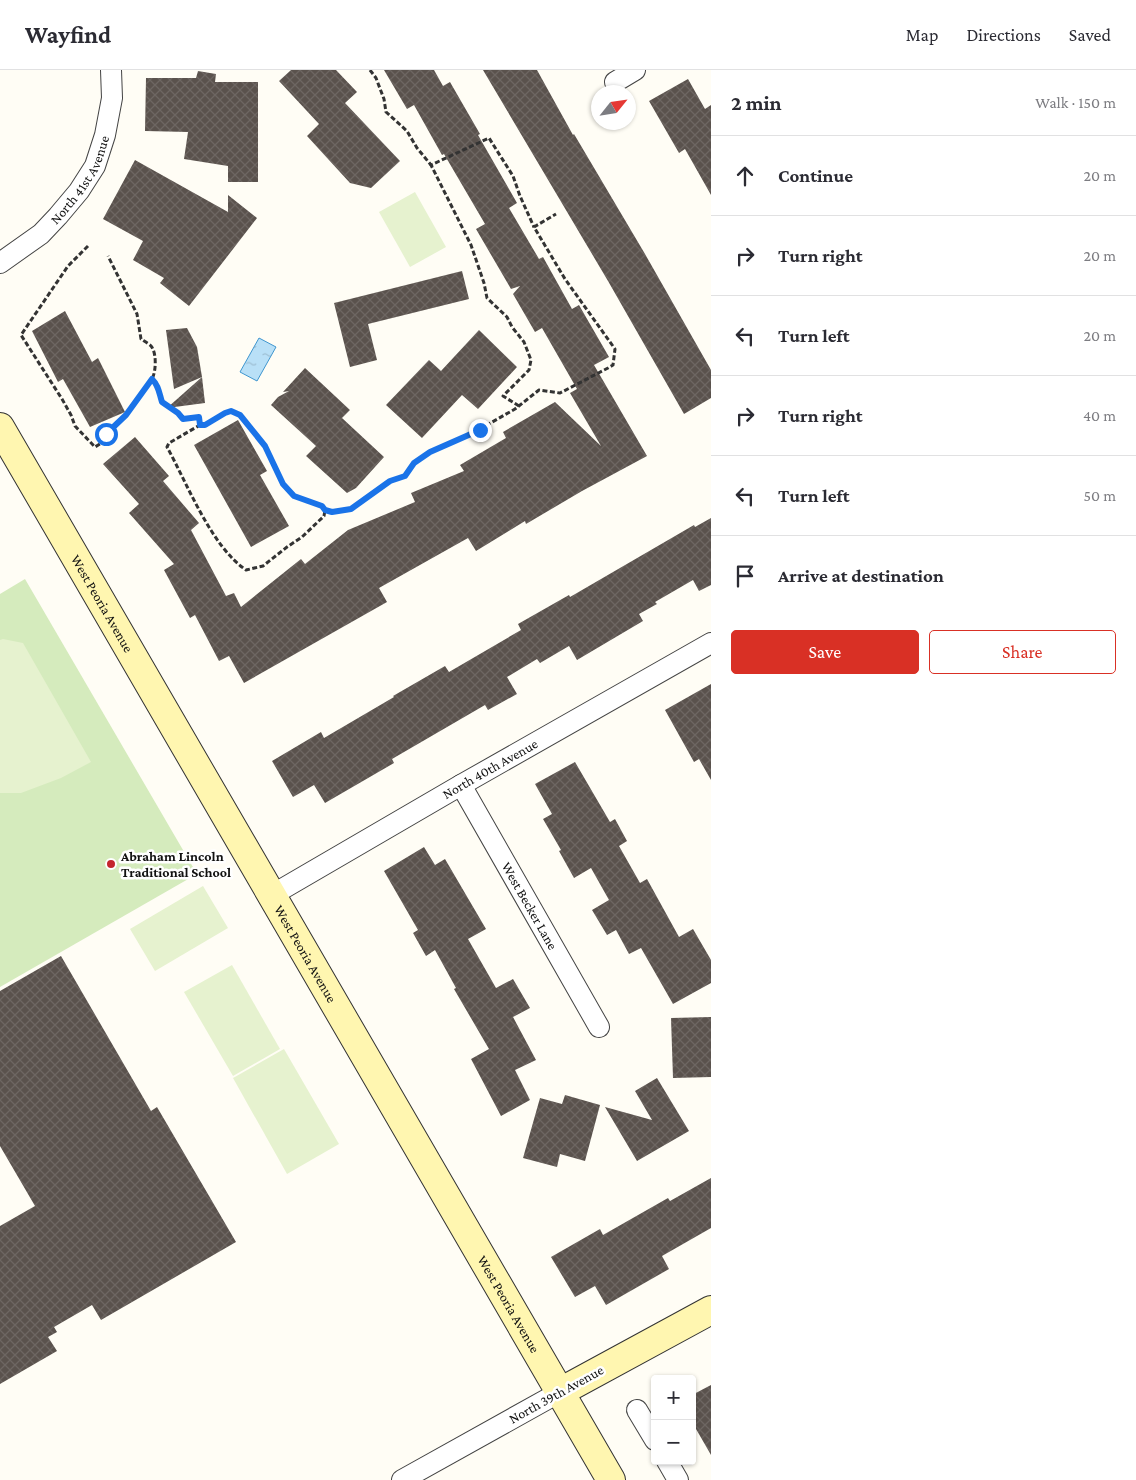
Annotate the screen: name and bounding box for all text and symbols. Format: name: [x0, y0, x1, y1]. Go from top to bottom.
text: Wayfind: [25, 21, 111, 48]
text: Map: [906, 25, 938, 45]
text: Directions: [966, 25, 1041, 45]
text: Saved: [1069, 25, 1111, 45]
north arrow: [591, 85, 636, 130]
text: 2 min: [731, 91, 782, 115]
text: Walk · 150 m: [1035, 94, 1116, 111]
street label: North 41st Avenue: [47, 134, 112, 227]
icon: ahead: [731, 162, 759, 190]
text: Continue: [778, 165, 853, 186]
text: 20 m: [1083, 167, 1116, 184]
icon: right: [731, 242, 759, 270]
text: Turn right: [778, 245, 863, 266]
text: 20 m: [1083, 247, 1116, 264]
icon: left: [731, 322, 759, 350]
text: Turn left: [778, 325, 850, 346]
text: 20 m: [1083, 327, 1116, 344]
icon: right: [731, 402, 759, 430]
text: Turn right: [778, 405, 863, 426]
text: 40 m: [1083, 407, 1116, 424]
route end: [469, 419, 492, 442]
route start: [95, 423, 118, 446]
icon: left: [731, 482, 759, 510]
text: Turn left: [778, 485, 850, 506]
text: 50 m: [1084, 487, 1116, 504]
street label: West Peoria Avenue: [68, 552, 137, 655]
icon: arrive: [731, 562, 759, 590]
text: Arrive at destination: [778, 565, 944, 586]
button: Save: [731, 630, 919, 674]
button: Share: [929, 630, 1116, 674]
street label: North 40th Avenue: [440, 735, 540, 802]
place label: Abraham Lincoln Traditional School: [120, 848, 231, 880]
marker: Abraham Lincoln Traditional School: [105, 858, 117, 870]
street label: West Becker Lane: [499, 859, 561, 952]
street label: West Peoria Avenue: [271, 902, 340, 1005]
street label: West Peoria Avenue: [474, 1252, 543, 1356]
street label: North 39th Avenue: [506, 1361, 606, 1427]
map controls: [651, 1375, 696, 1465]
button: +: [651, 1375, 696, 1420]
button: −: [651, 1420, 696, 1465]

